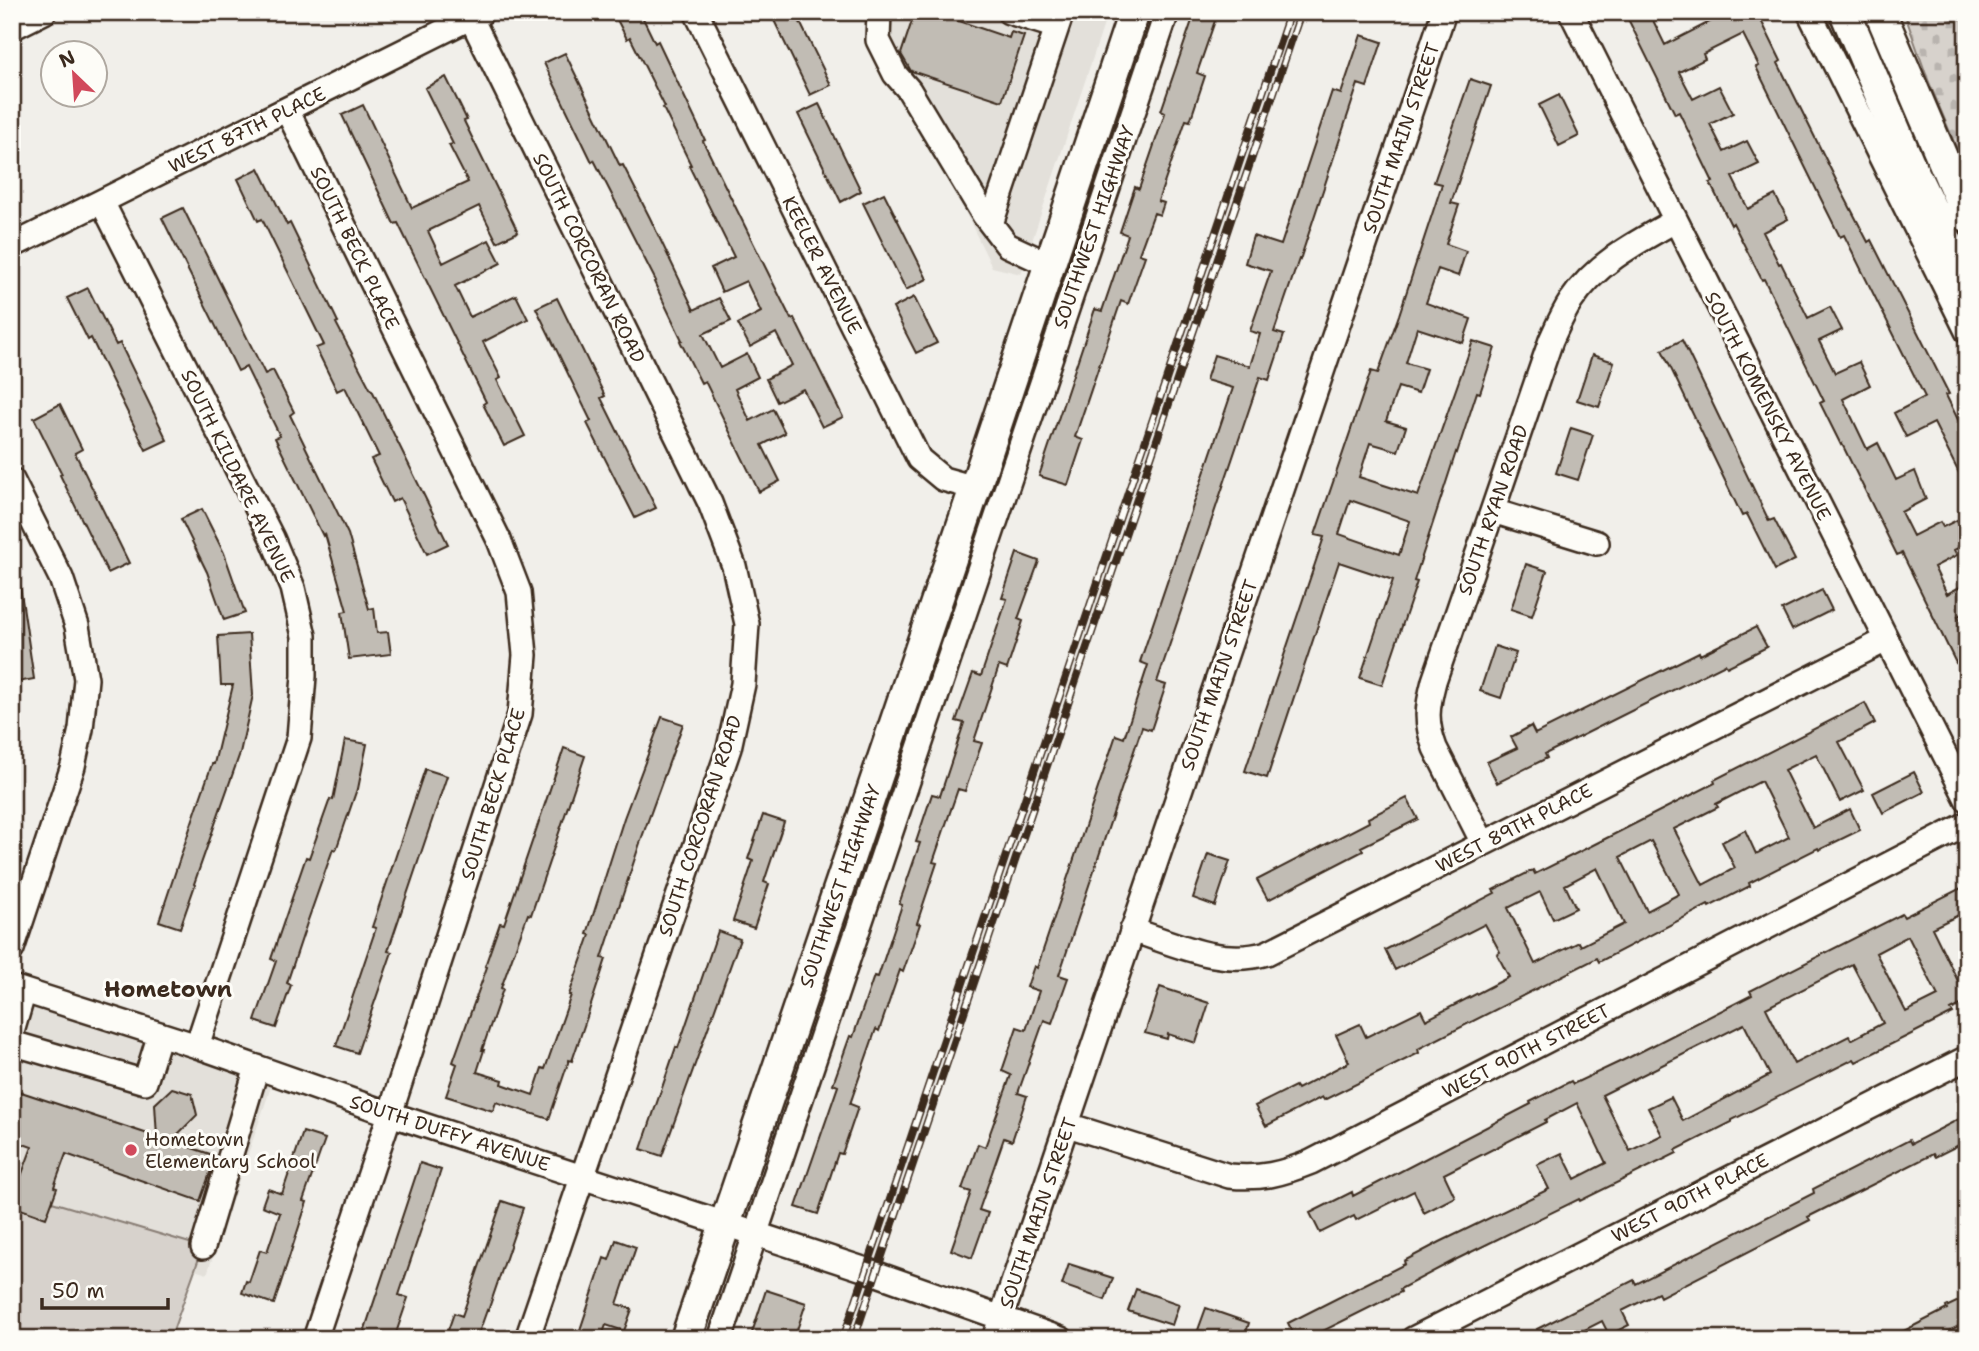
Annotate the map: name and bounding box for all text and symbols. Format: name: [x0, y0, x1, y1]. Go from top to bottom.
north arrow: [38, 38, 108, 108]
street label: SOUTH MAIN STREET: [1357, 39, 1445, 237]
text: N: [55, 45, 79, 74]
street label: WEST 87TH PLACE: [164, 81, 330, 179]
street label: SOUTHWEST HIGHWAY: [1047, 121, 1141, 332]
street label: SOUTH CORCORAN ROAD: [527, 149, 651, 367]
street label: SOUTH BECK PLACE: [305, 162, 405, 334]
street label: KEELER AVENUE: [776, 192, 868, 338]
street label: SOUTH KOMENSKY AVENUE: [1699, 287, 1837, 525]
street label: SOUTH KILDARE AVENUE: [175, 365, 301, 587]
street label: SOUTH RYAN ROAD: [1452, 421, 1534, 599]
street label: SOUTH MAIN STREET: [1175, 576, 1263, 774]
street label: SOUTH BECK PLACE: [455, 705, 531, 883]
street label: SOUTH CORCORAN ROAD: [652, 712, 748, 940]
street label: WEST 89TH PLACE: [1431, 778, 1597, 878]
street label: SOUTHWEST HIGHWAY: [793, 780, 887, 991]
district label: Hometown: [104, 974, 232, 1004]
street label: WEST 90TH STREET: [1438, 998, 1614, 1104]
street label: SOUTH DUFFY AVENUE: [347, 1089, 553, 1177]
street label: SOUTH MAIN STREET: [994, 1114, 1082, 1312]
place label: Hometown Elementary School: [145, 1127, 316, 1174]
marker: Hometown Elementary School: [123, 1142, 139, 1158]
street label: WEST 90TH PLACE: [1607, 1147, 1773, 1248]
scale bar: [42, 1267, 168, 1311]
text: 50 m: [52, 1277, 105, 1305]

